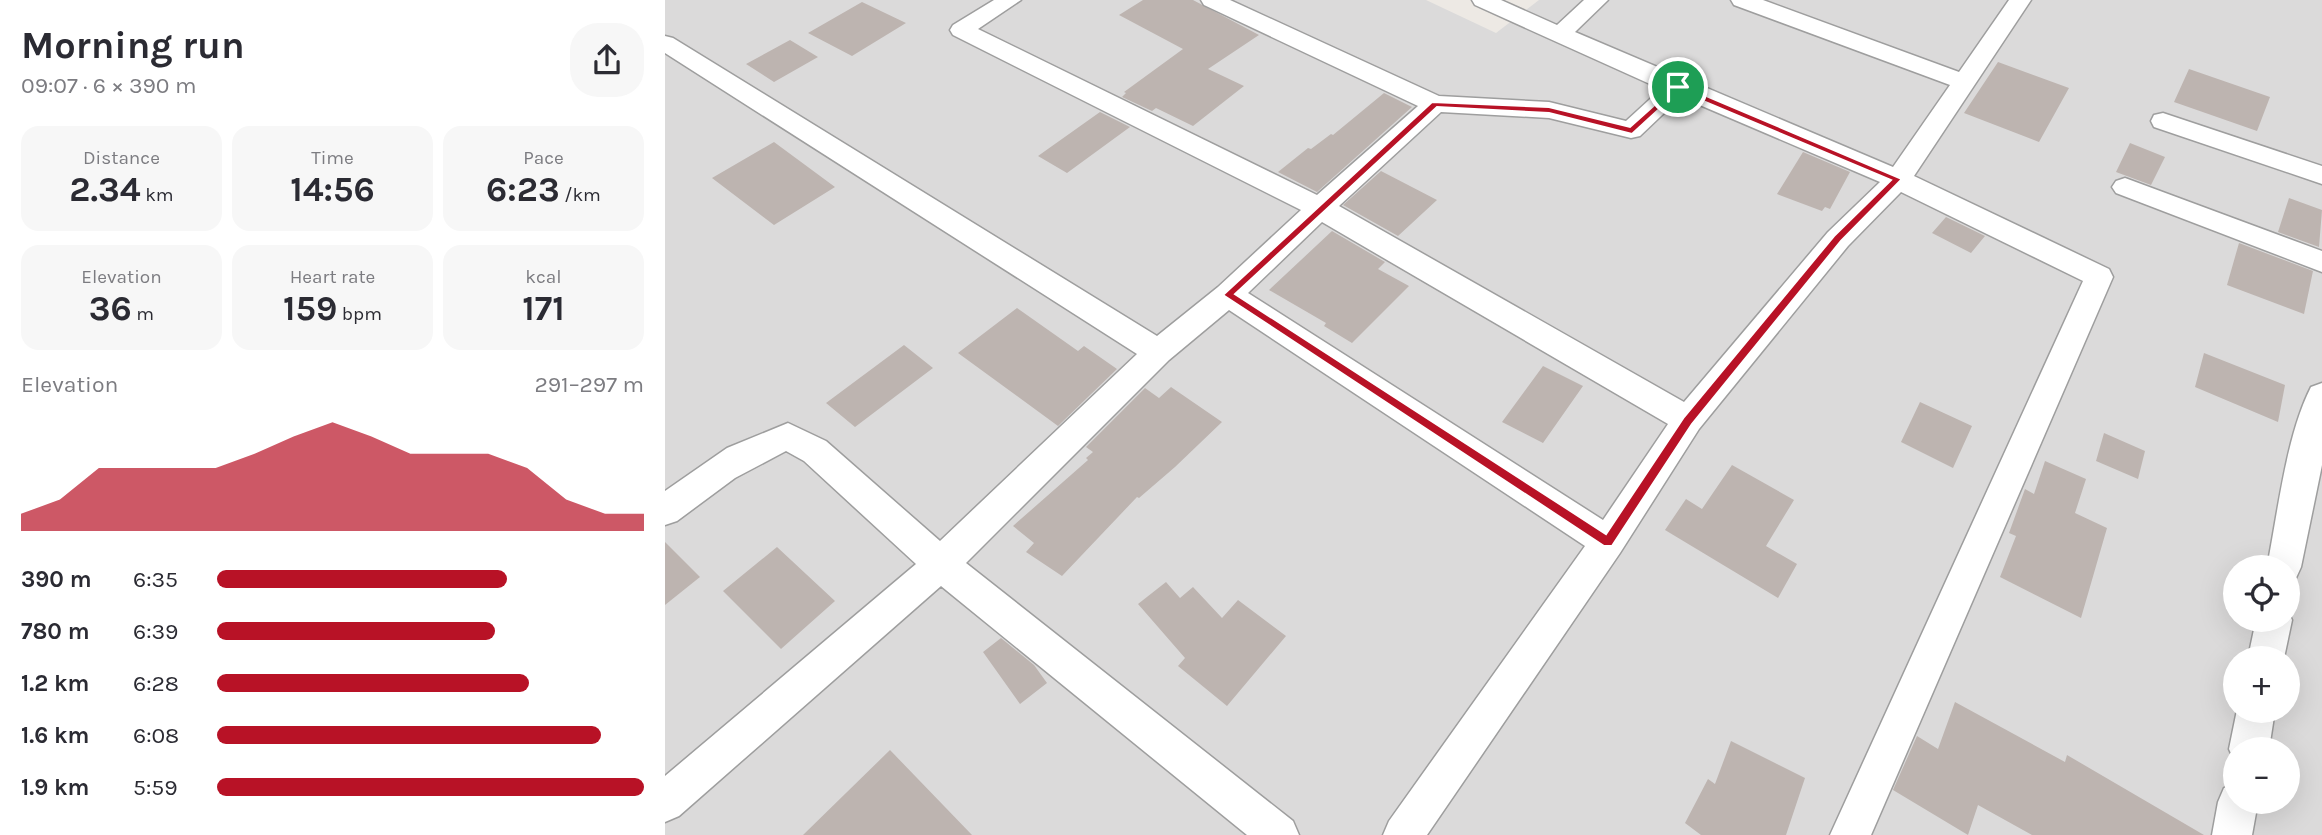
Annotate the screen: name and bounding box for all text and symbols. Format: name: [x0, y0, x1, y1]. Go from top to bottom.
text: Morning run: [21, 23, 245, 68]
button: share: [570, 23, 644, 97]
pin: [1648, 57, 1708, 117]
icon: arrive: [1659, 68, 1697, 106]
text: 09:07 · 6 × 390 m: [21, 72, 197, 99]
text: Distance: [83, 147, 160, 169]
text: Time: [311, 147, 354, 169]
text: Pace: [523, 147, 564, 169]
text: 2.34: [69, 169, 141, 210]
text: 14:56: [290, 169, 375, 210]
text: 6:23: [486, 169, 560, 210]
text: km: [141, 184, 174, 206]
text: /km: [560, 184, 601, 206]
text: Elevation: [81, 266, 162, 288]
text: Heart rate: [290, 266, 375, 288]
text: kcal: [525, 266, 562, 288]
text: 36: [89, 288, 132, 329]
text: 159: [283, 288, 337, 329]
text: 171: [522, 288, 565, 329]
text: m: [132, 303, 154, 325]
text: bpm: [337, 303, 382, 325]
text: Elevation: [21, 371, 118, 398]
text: 291–297 m: [534, 371, 644, 398]
map controls: [2223, 555, 2300, 814]
button: locate: [2223, 555, 2300, 632]
text: 390 m: [21, 566, 92, 593]
text: 6:35: [133, 566, 178, 593]
text: 780 m: [21, 618, 90, 645]
text: 6:39: [133, 618, 178, 645]
button: +: [2223, 646, 2300, 723]
text: 1.2 km: [21, 670, 89, 697]
text: 6:28: [133, 670, 179, 697]
text: 1.6 km: [21, 722, 89, 749]
text: 6:08: [133, 722, 179, 749]
button: −: [2223, 737, 2300, 814]
text: 1.9 km: [21, 774, 89, 801]
text: 5:59: [133, 774, 178, 801]

